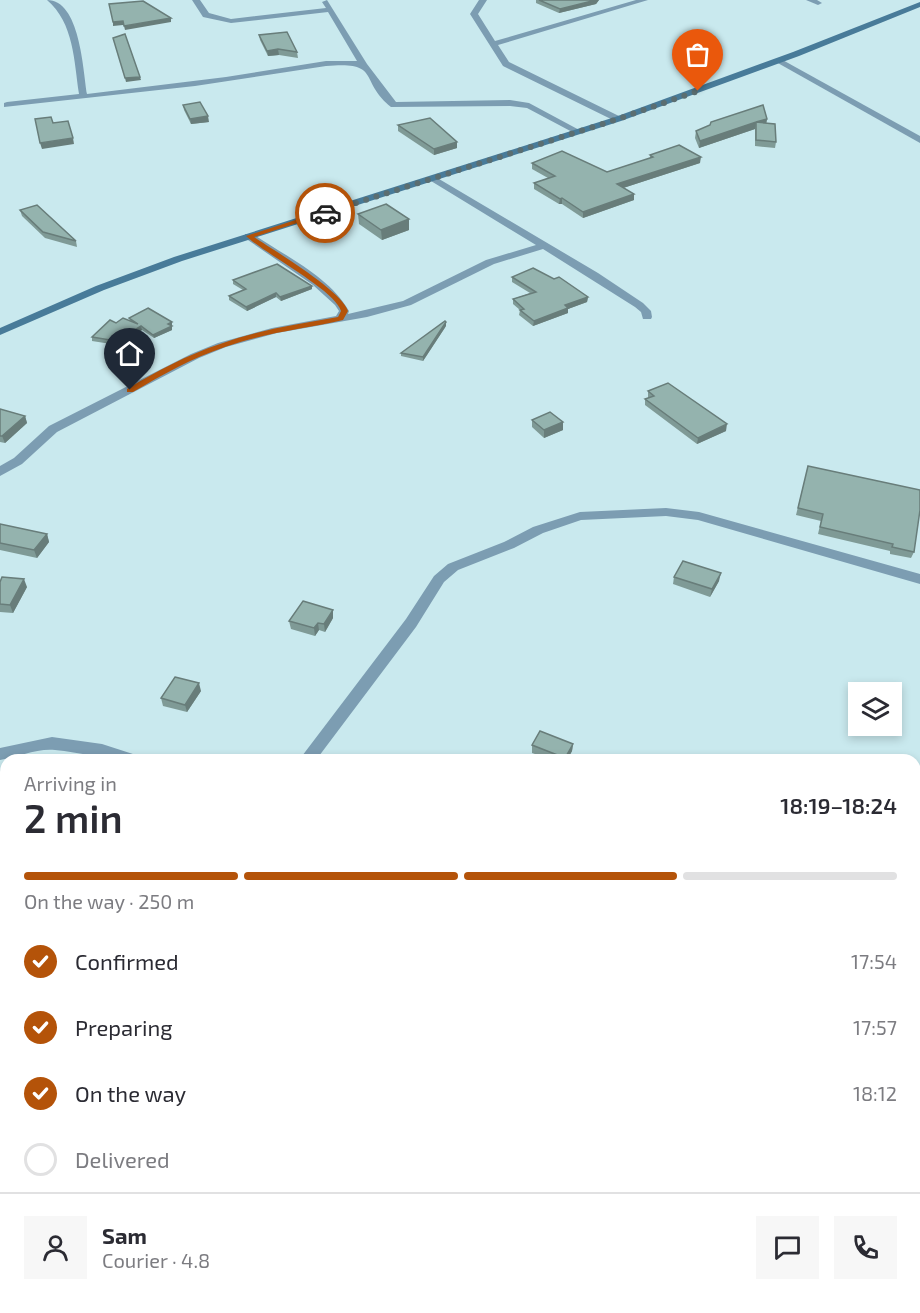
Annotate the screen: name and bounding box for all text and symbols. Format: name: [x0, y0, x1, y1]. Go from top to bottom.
pin: [672, 29, 723, 91]
icon: bag: [681, 38, 714, 71]
courier: [295, 183, 355, 243]
icon: car: [309, 197, 342, 230]
pin: [104, 328, 155, 390]
icon: home: [113, 337, 146, 370]
map controls: [848, 682, 902, 736]
button: layers: [848, 682, 902, 736]
text: Arriving in: [24, 771, 117, 795]
text: 18:19–18:24: [780, 792, 897, 818]
text: 2 min: [24, 794, 123, 841]
text: On the way · 250 m: [24, 889, 194, 913]
icon: check: [24, 945, 57, 978]
text: Confirmed: [75, 948, 179, 974]
text: 17:54: [851, 949, 897, 973]
icon: check: [24, 1011, 57, 1044]
text: Preparing: [75, 1014, 173, 1040]
text: 17:57: [853, 1015, 897, 1039]
icon: check: [24, 1077, 57, 1110]
text: On the way: [75, 1080, 186, 1106]
text: 18:12: [853, 1081, 897, 1105]
text: Delivered: [75, 1146, 170, 1172]
button: person: [24, 1216, 87, 1279]
button: chat: [756, 1216, 819, 1279]
button: phone: [834, 1216, 897, 1279]
text: Sam: [102, 1222, 147, 1248]
text: Courier · 4.8: [102, 1248, 210, 1272]

